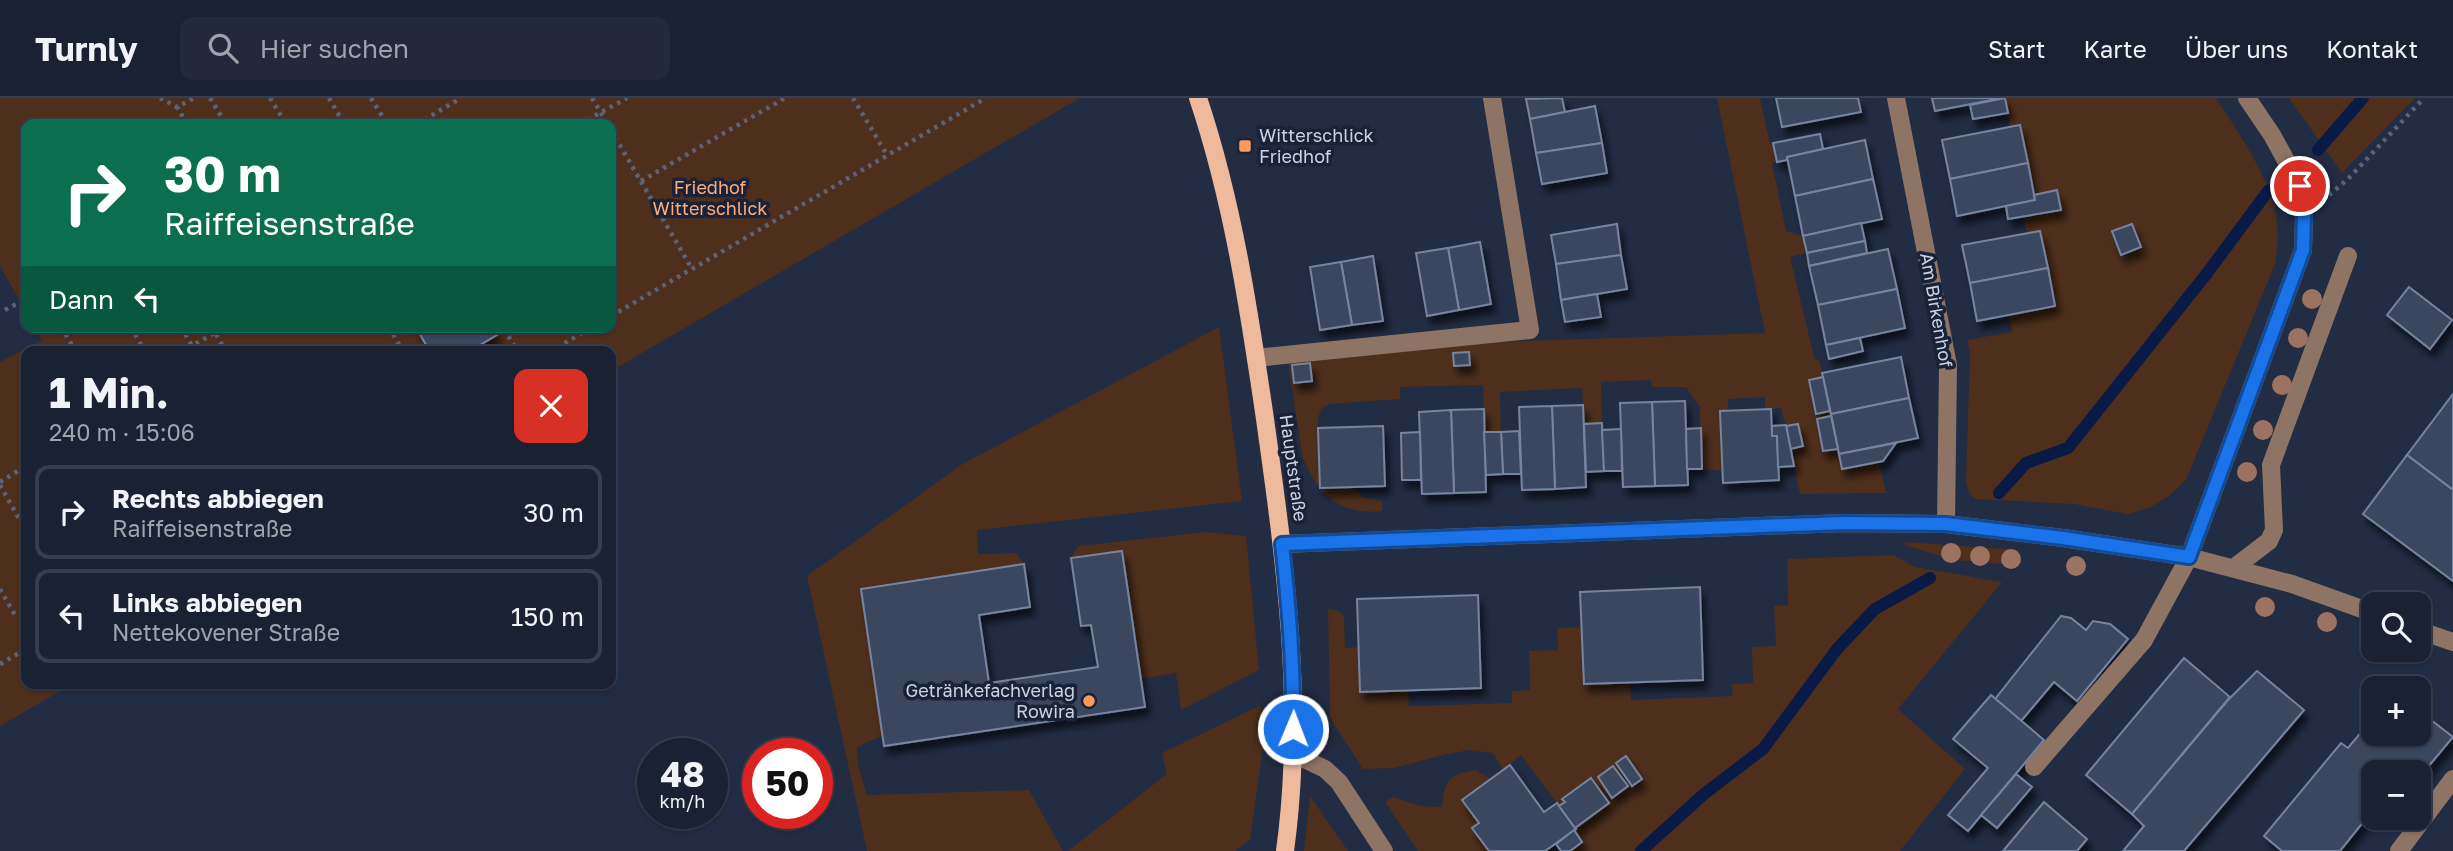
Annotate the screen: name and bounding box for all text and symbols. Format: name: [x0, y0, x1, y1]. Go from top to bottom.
search box: [180, 17, 670, 80]
text: Turnly: [35, 29, 138, 68]
icon: search: [204, 29, 242, 67]
text: Hier suchen: [260, 33, 409, 64]
text: Start: [1988, 34, 2045, 63]
text: Karte: [2083, 34, 2147, 63]
text: Über uns: [2185, 34, 2288, 63]
text: Kontakt: [2326, 34, 2418, 63]
place label: Witterschlick Friedhof: [1259, 124, 1374, 167]
marker: Witterschlick Friedhof: [1237, 138, 1253, 154]
text: 30 m: [164, 144, 281, 203]
icon: right: [49, 147, 140, 238]
pin: [2270, 156, 2330, 216]
icon: arrive: [2281, 167, 2319, 205]
park label: Friedhof Witterschlick: [653, 176, 767, 219]
text: Raiffeisenstraße: [164, 204, 415, 242]
street label: Am Birkenhof: [1916, 251, 1958, 369]
icon: left: [128, 280, 166, 318]
text: Dann: [49, 284, 114, 315]
text: 1 Min.: [49, 367, 169, 417]
button: close: [514, 369, 588, 443]
street label: Hauptstraße: [1276, 413, 1312, 523]
text: 240 m · 15:06: [49, 418, 195, 446]
text: Rechts abbiegen: [112, 483, 324, 514]
icon: right: [53, 493, 91, 531]
text: 30 m: [523, 497, 584, 528]
text: Raiffeisenstraße: [112, 514, 292, 542]
text: Links abbiegen: [112, 587, 302, 618]
map controls: [2361, 592, 2431, 830]
button: search: [2361, 592, 2431, 662]
icon: left: [53, 597, 91, 635]
text: 150 m: [511, 601, 584, 632]
text: Nettekovener Straße: [112, 618, 340, 646]
button: +: [2361, 676, 2431, 746]
place label: Getränkefachverlag Rowira: [905, 679, 1075, 722]
position arrow: [1256, 692, 1330, 766]
marker: Getränkefachverlag Rowira: [1081, 693, 1097, 709]
speed limit sign: 50: [742, 738, 833, 829]
text: 48: [660, 753, 705, 795]
button: −: [2361, 760, 2431, 830]
text: km/h: [660, 790, 705, 812]

